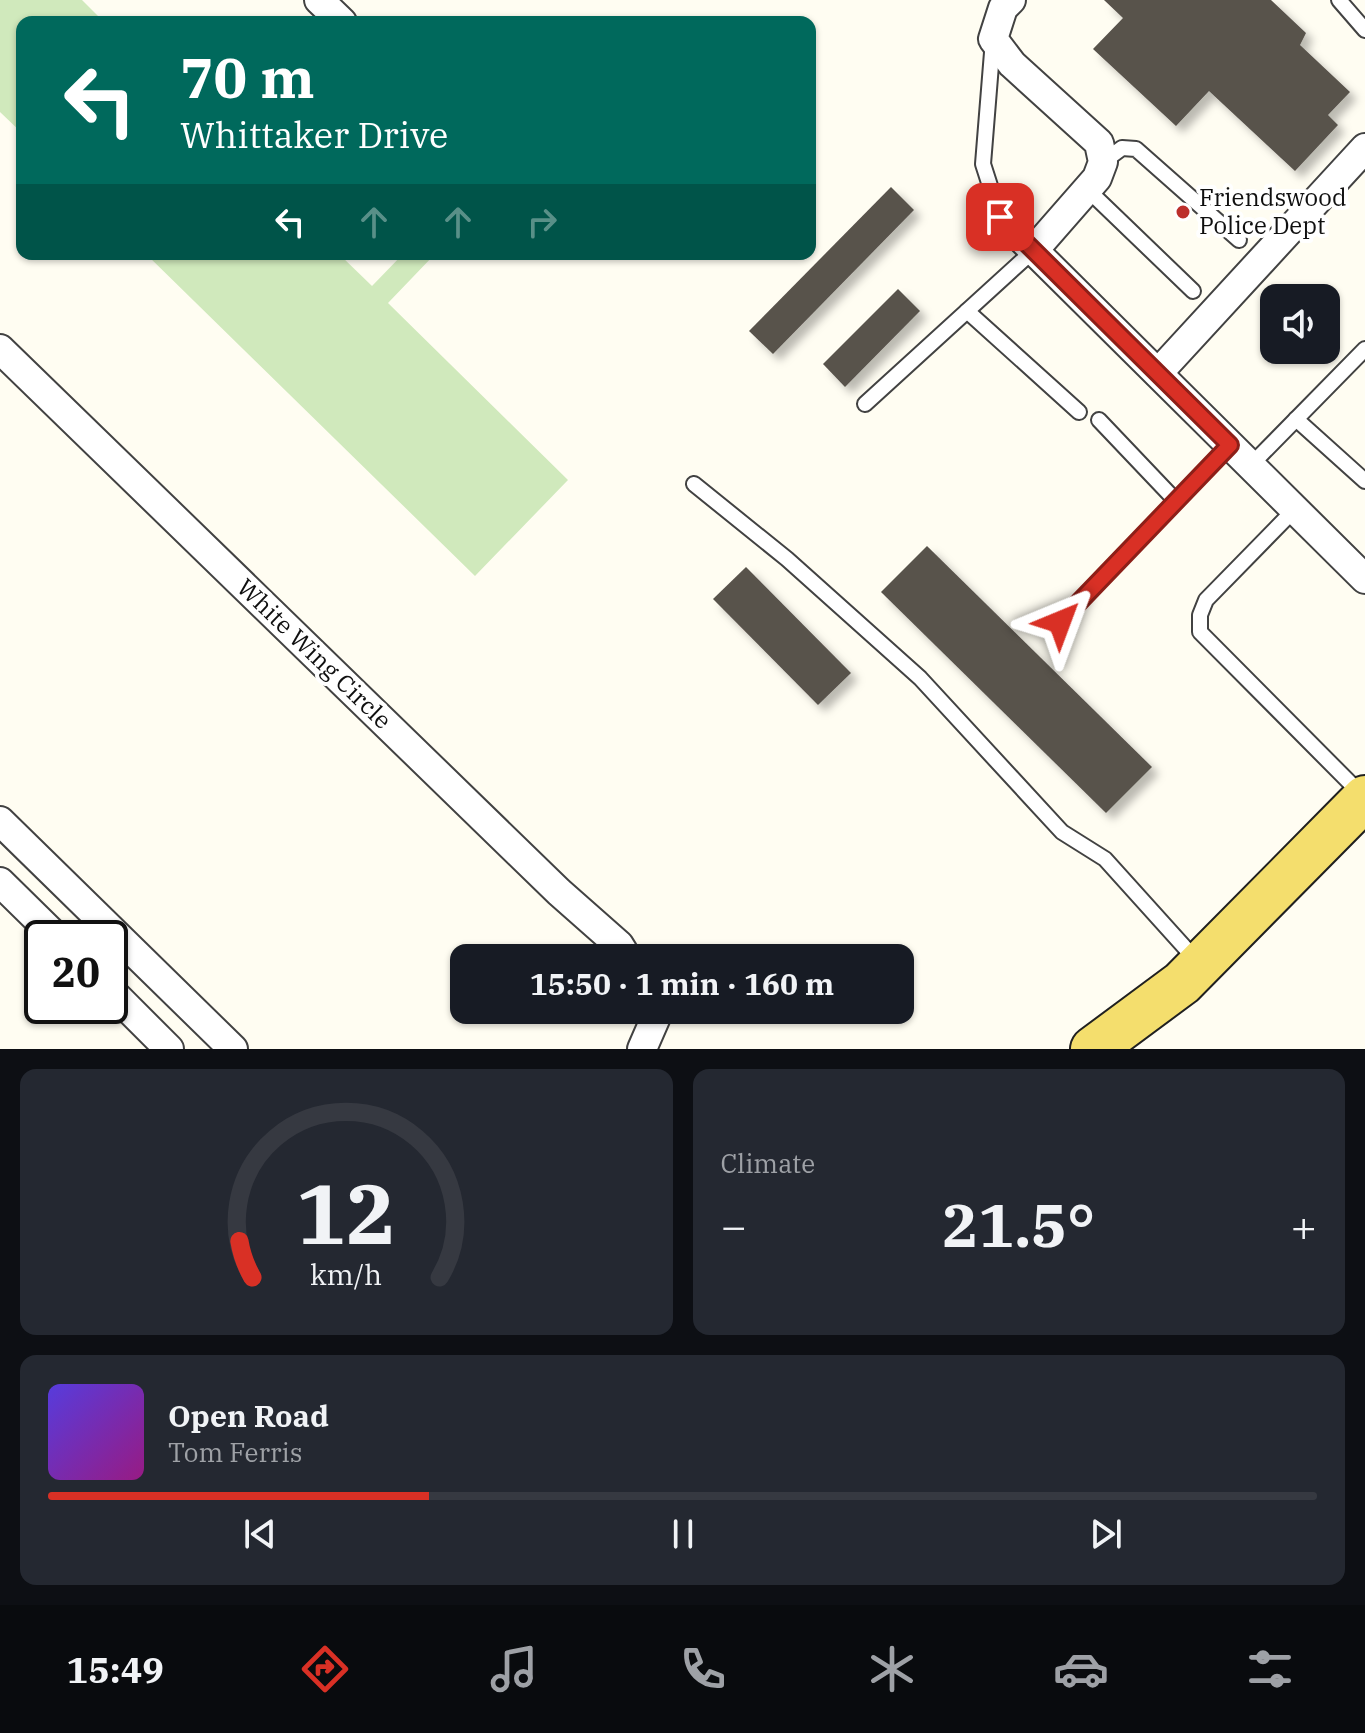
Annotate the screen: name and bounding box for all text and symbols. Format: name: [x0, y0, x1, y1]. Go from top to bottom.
text: 70 m: [180, 41, 315, 113]
icon: left: [48, 48, 152, 152]
text: Whittaker Drive: [180, 111, 448, 158]
place label: Friendswood Police Dept: [1199, 181, 1347, 241]
pin: [966, 183, 1034, 251]
icon: arrive: [978, 195, 1022, 239]
icon: left: [268, 200, 312, 244]
icon: ahead: [352, 200, 396, 244]
icon: ahead: [436, 200, 480, 244]
icon: right: [520, 200, 564, 244]
marker: Friendswood Police Dept: [1174, 203, 1192, 221]
map controls: [1260, 284, 1340, 364]
button: sound: [1260, 284, 1340, 364]
street label: White Wing Circle: [230, 571, 399, 735]
position arrow: [1018, 580, 1102, 664]
speed limit sign: 20: [24, 920, 128, 1024]
text: 15:50 · 1 min · 160 m: [530, 964, 834, 1003]
text: Climate: [721, 1146, 815, 1180]
text: 12: [296, 1159, 396, 1267]
text: 21.5°: [942, 1185, 1095, 1264]
text: −: [721, 1197, 747, 1254]
text: +: [1291, 1197, 1317, 1254]
text: km/h: [310, 1256, 382, 1293]
text: Open Road: [168, 1396, 329, 1435]
text: Tom Ferris: [168, 1435, 302, 1469]
icon: previous: [238, 1512, 282, 1556]
icon: pause: [661, 1512, 705, 1556]
icon: next: [1084, 1512, 1128, 1556]
icon: directions: [297, 1641, 353, 1697]
icon: music: [486, 1641, 542, 1697]
icon: phone: [675, 1641, 731, 1697]
icon: climate: [864, 1641, 920, 1697]
icon: car: [1053, 1641, 1109, 1697]
icon: filters: [1242, 1641, 1298, 1697]
text: 15:49: [67, 1646, 164, 1693]

